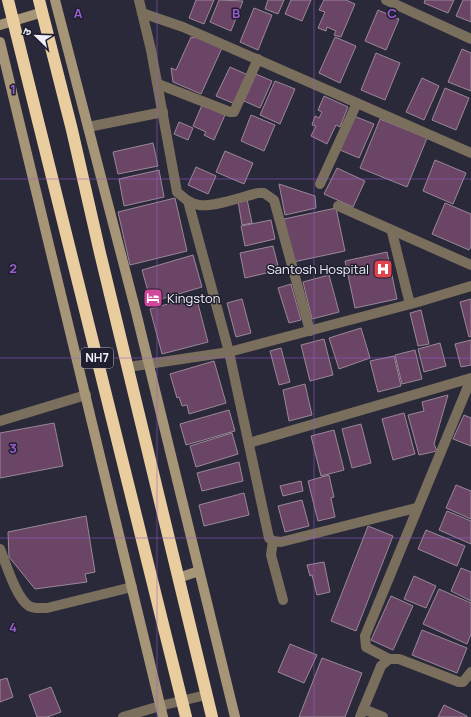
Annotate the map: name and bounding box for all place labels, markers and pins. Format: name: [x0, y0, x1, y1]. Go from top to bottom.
hospital icon: Santosh Hospital: [372, 258, 394, 280]
place label: Santosh Hospital: [267, 260, 369, 278]
hotel icon: Kingston: [142, 287, 164, 309]
place label: Kingston: [167, 289, 220, 307]

